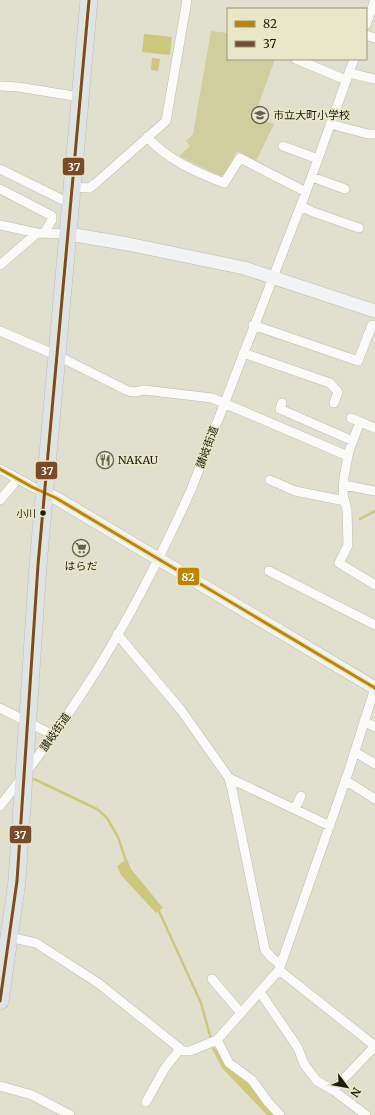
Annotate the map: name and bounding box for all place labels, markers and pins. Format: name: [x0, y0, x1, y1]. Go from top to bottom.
school or university icon: 市立大町小学校: [250, 105, 270, 125]
place label: 市立大町小学校: [273, 108, 350, 122]
restaurant icon: NAKAU: [95, 450, 115, 470]
place label: NAKAU: [118, 453, 158, 467]
place label: 小川: [16, 507, 36, 520]
marker: 小川: [38, 508, 48, 518]
supermarket icon: はらだ: [71, 538, 91, 558]
place label: はらだ: [65, 559, 98, 573]

